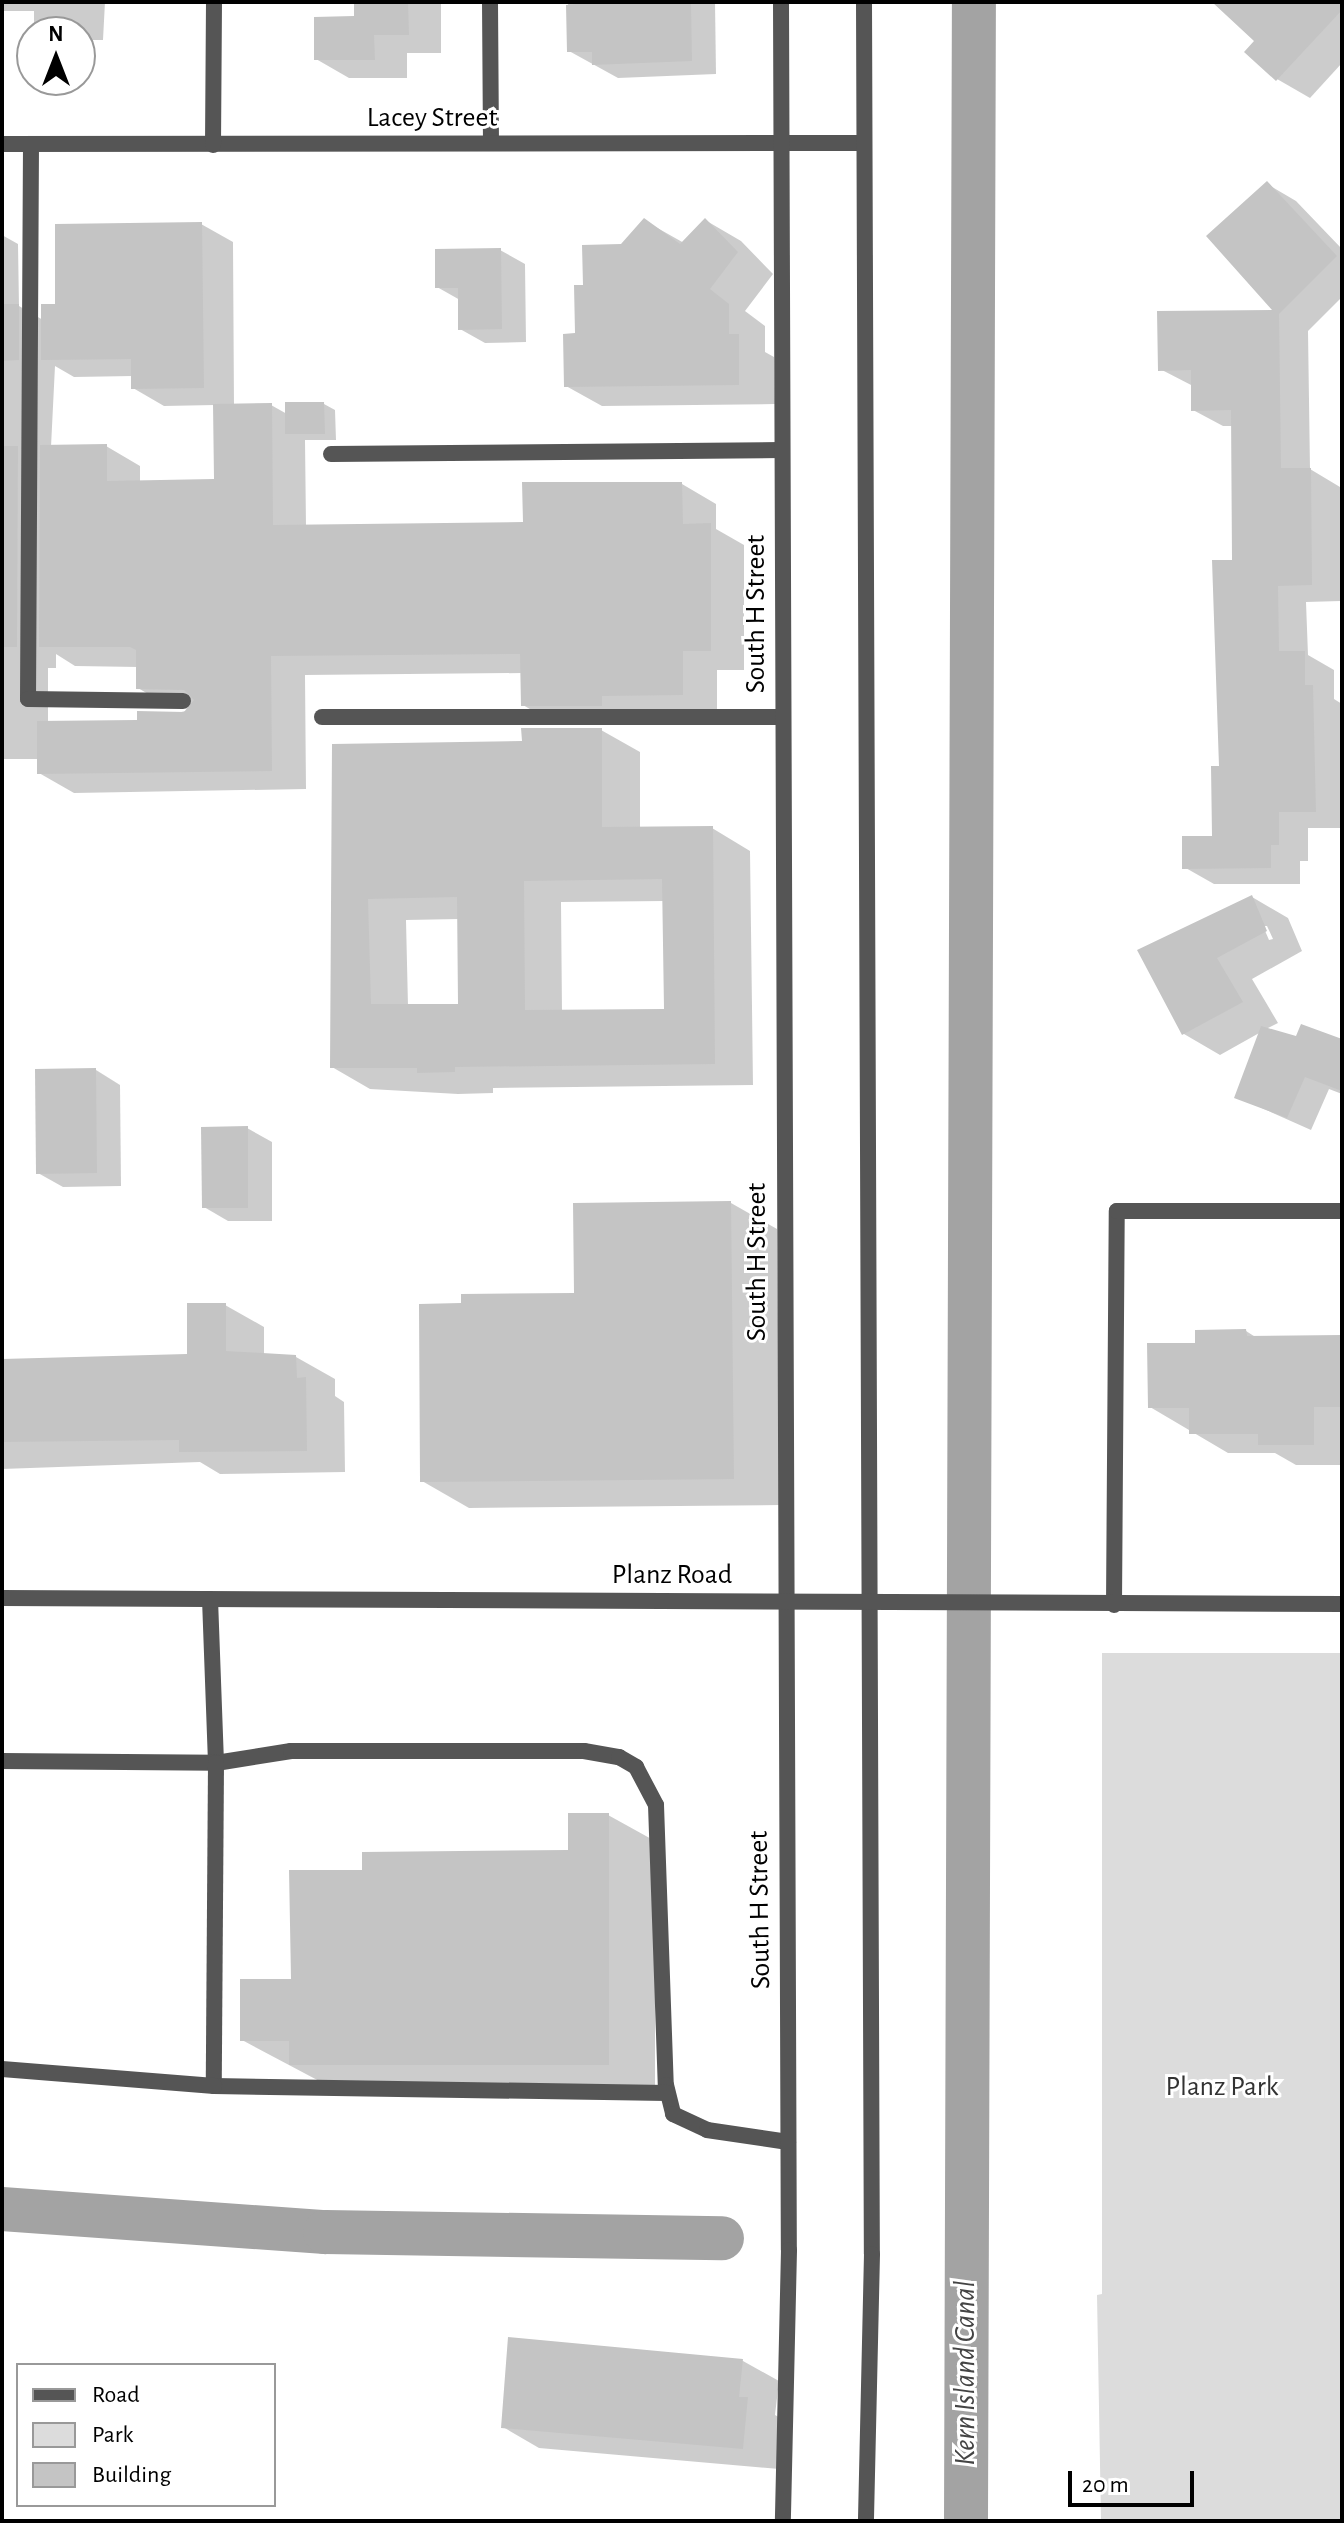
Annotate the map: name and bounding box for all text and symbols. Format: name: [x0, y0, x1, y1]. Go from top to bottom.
north arrow: [16, 16, 96, 96]
text: N: [48, 23, 64, 45]
street label: Lacey Street: [367, 101, 497, 135]
street label: South H Street: [739, 535, 773, 693]
street label: South H Street: [740, 1183, 774, 1341]
street label: Planz Road: [612, 1558, 732, 1592]
street label: South H Street: [742, 1830, 778, 1990]
park label: Planz Park: [1165, 2070, 1279, 2104]
water label: Kern Island Canal: [947, 2280, 983, 2466]
legend: [16, 2363, 276, 2507]
text: Road: [92, 2383, 140, 2407]
text: Park: [92, 2423, 133, 2447]
scale bar: [1072, 2455, 1198, 2505]
text: Building: [92, 2463, 171, 2487]
text: 20 m: [1082, 2473, 1129, 2497]

